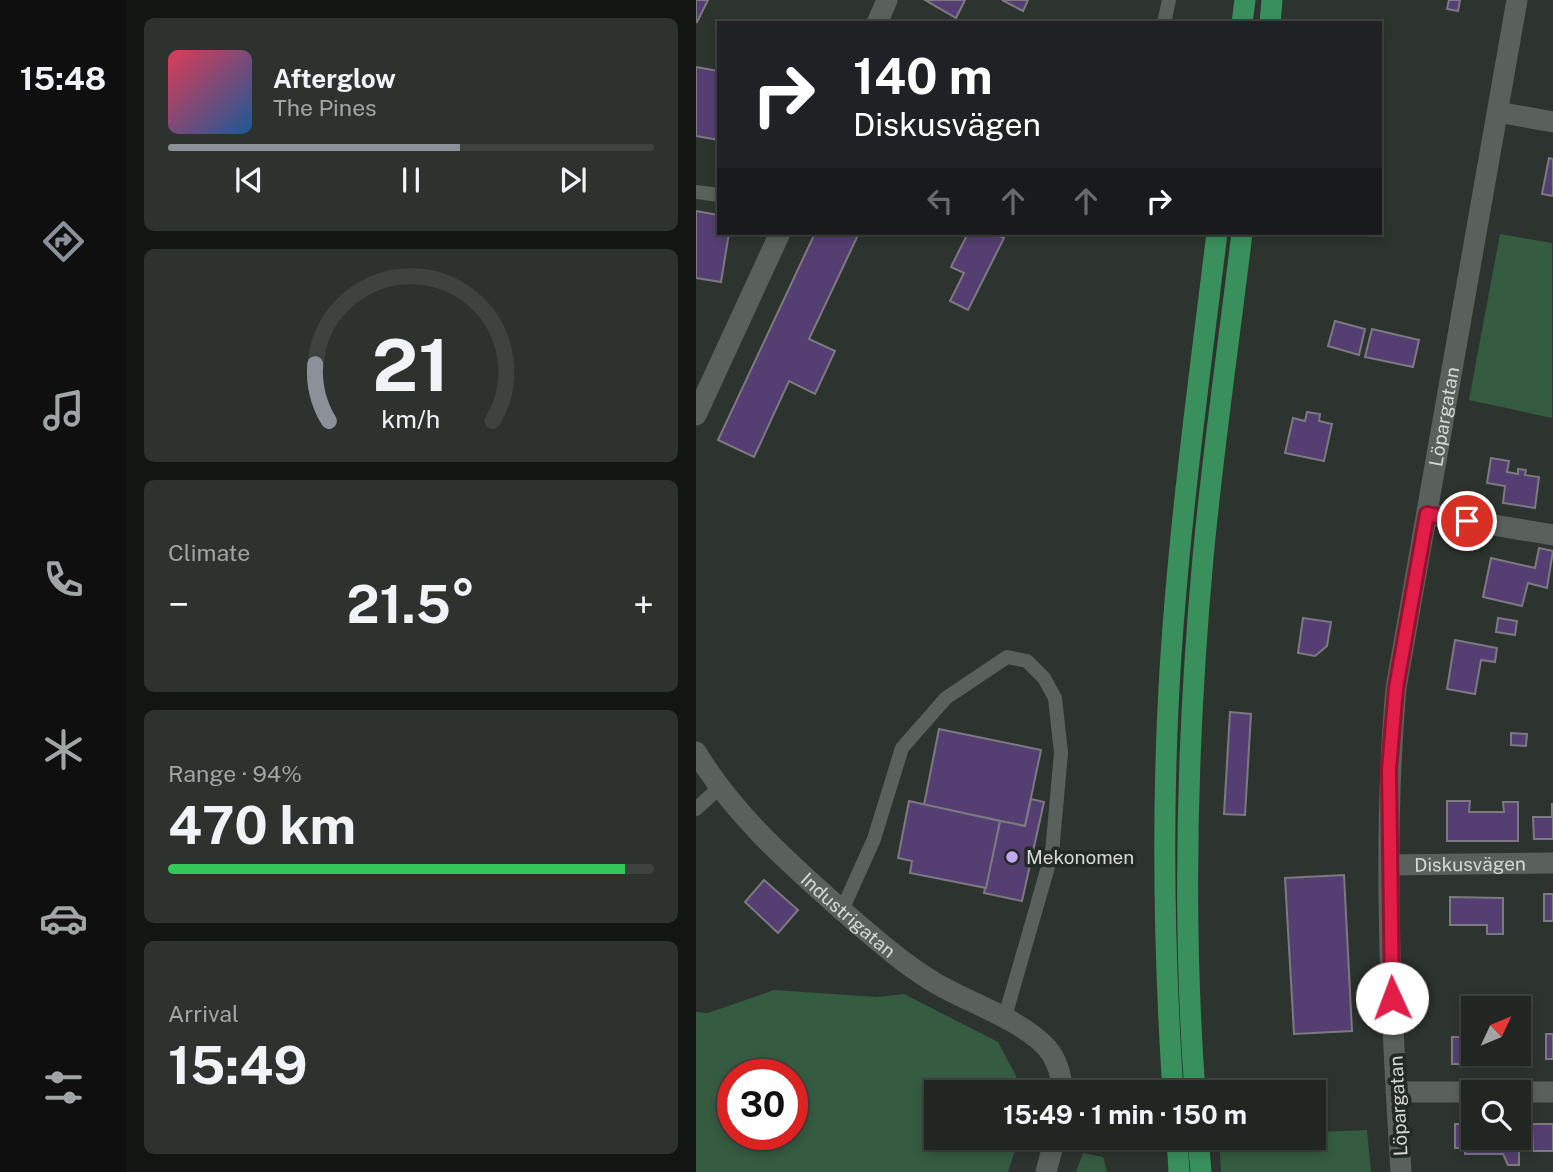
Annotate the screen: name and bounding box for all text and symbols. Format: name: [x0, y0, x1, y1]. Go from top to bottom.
text: 140 m: [853, 47, 993, 105]
icon: right: [738, 49, 829, 140]
text: 15:48: [20, 60, 106, 97]
text: Afterglow: [273, 63, 396, 94]
text: The Pines: [273, 94, 377, 121]
text: Diskusvägen: [853, 106, 1041, 143]
icon: previous: [230, 161, 268, 199]
icon: pause: [392, 161, 430, 199]
icon: next: [554, 161, 592, 199]
icon: left: [921, 182, 959, 220]
icon: ahead: [994, 182, 1032, 220]
icon: ahead: [1067, 182, 1105, 220]
icon: right: [1140, 182, 1178, 220]
icon: directions: [39, 217, 88, 266]
text: 21: [372, 323, 450, 408]
street label: Löpargatan: [1424, 365, 1463, 468]
icon: music: [39, 386, 88, 435]
text: km/h: [382, 404, 440, 434]
pin: [1437, 491, 1497, 551]
icon: arrive: [1448, 502, 1486, 540]
text: Climate: [168, 539, 250, 566]
icon: phone: [39, 555, 88, 604]
text: 21.5°: [346, 574, 476, 635]
text: −: [168, 582, 189, 627]
text: +: [633, 582, 654, 627]
icon: climate: [39, 725, 88, 774]
text: Range · 94%: [168, 760, 302, 787]
text: 470 km: [168, 795, 356, 856]
place label: Mekonomen: [1026, 846, 1134, 868]
marker: Mekonomen: [1004, 849, 1020, 865]
street label: Diskusvägen: [1414, 852, 1526, 876]
street label: Industrigatan: [796, 868, 900, 962]
icon: car: [39, 894, 88, 943]
position arrow: [1355, 961, 1429, 1035]
north arrow: [1461, 996, 1531, 1066]
map controls: [1461, 996, 1531, 1150]
text: Arrival: [168, 1000, 239, 1027]
text: 15:49: [168, 1035, 308, 1096]
street label: Löpargatan: [1384, 1055, 1412, 1157]
speed limit sign: 30: [717, 1059, 808, 1150]
icon: filters: [39, 1063, 88, 1112]
button: search: [1461, 1080, 1531, 1150]
text: 15:49 · 1 min · 150 m: [1003, 1099, 1247, 1130]

